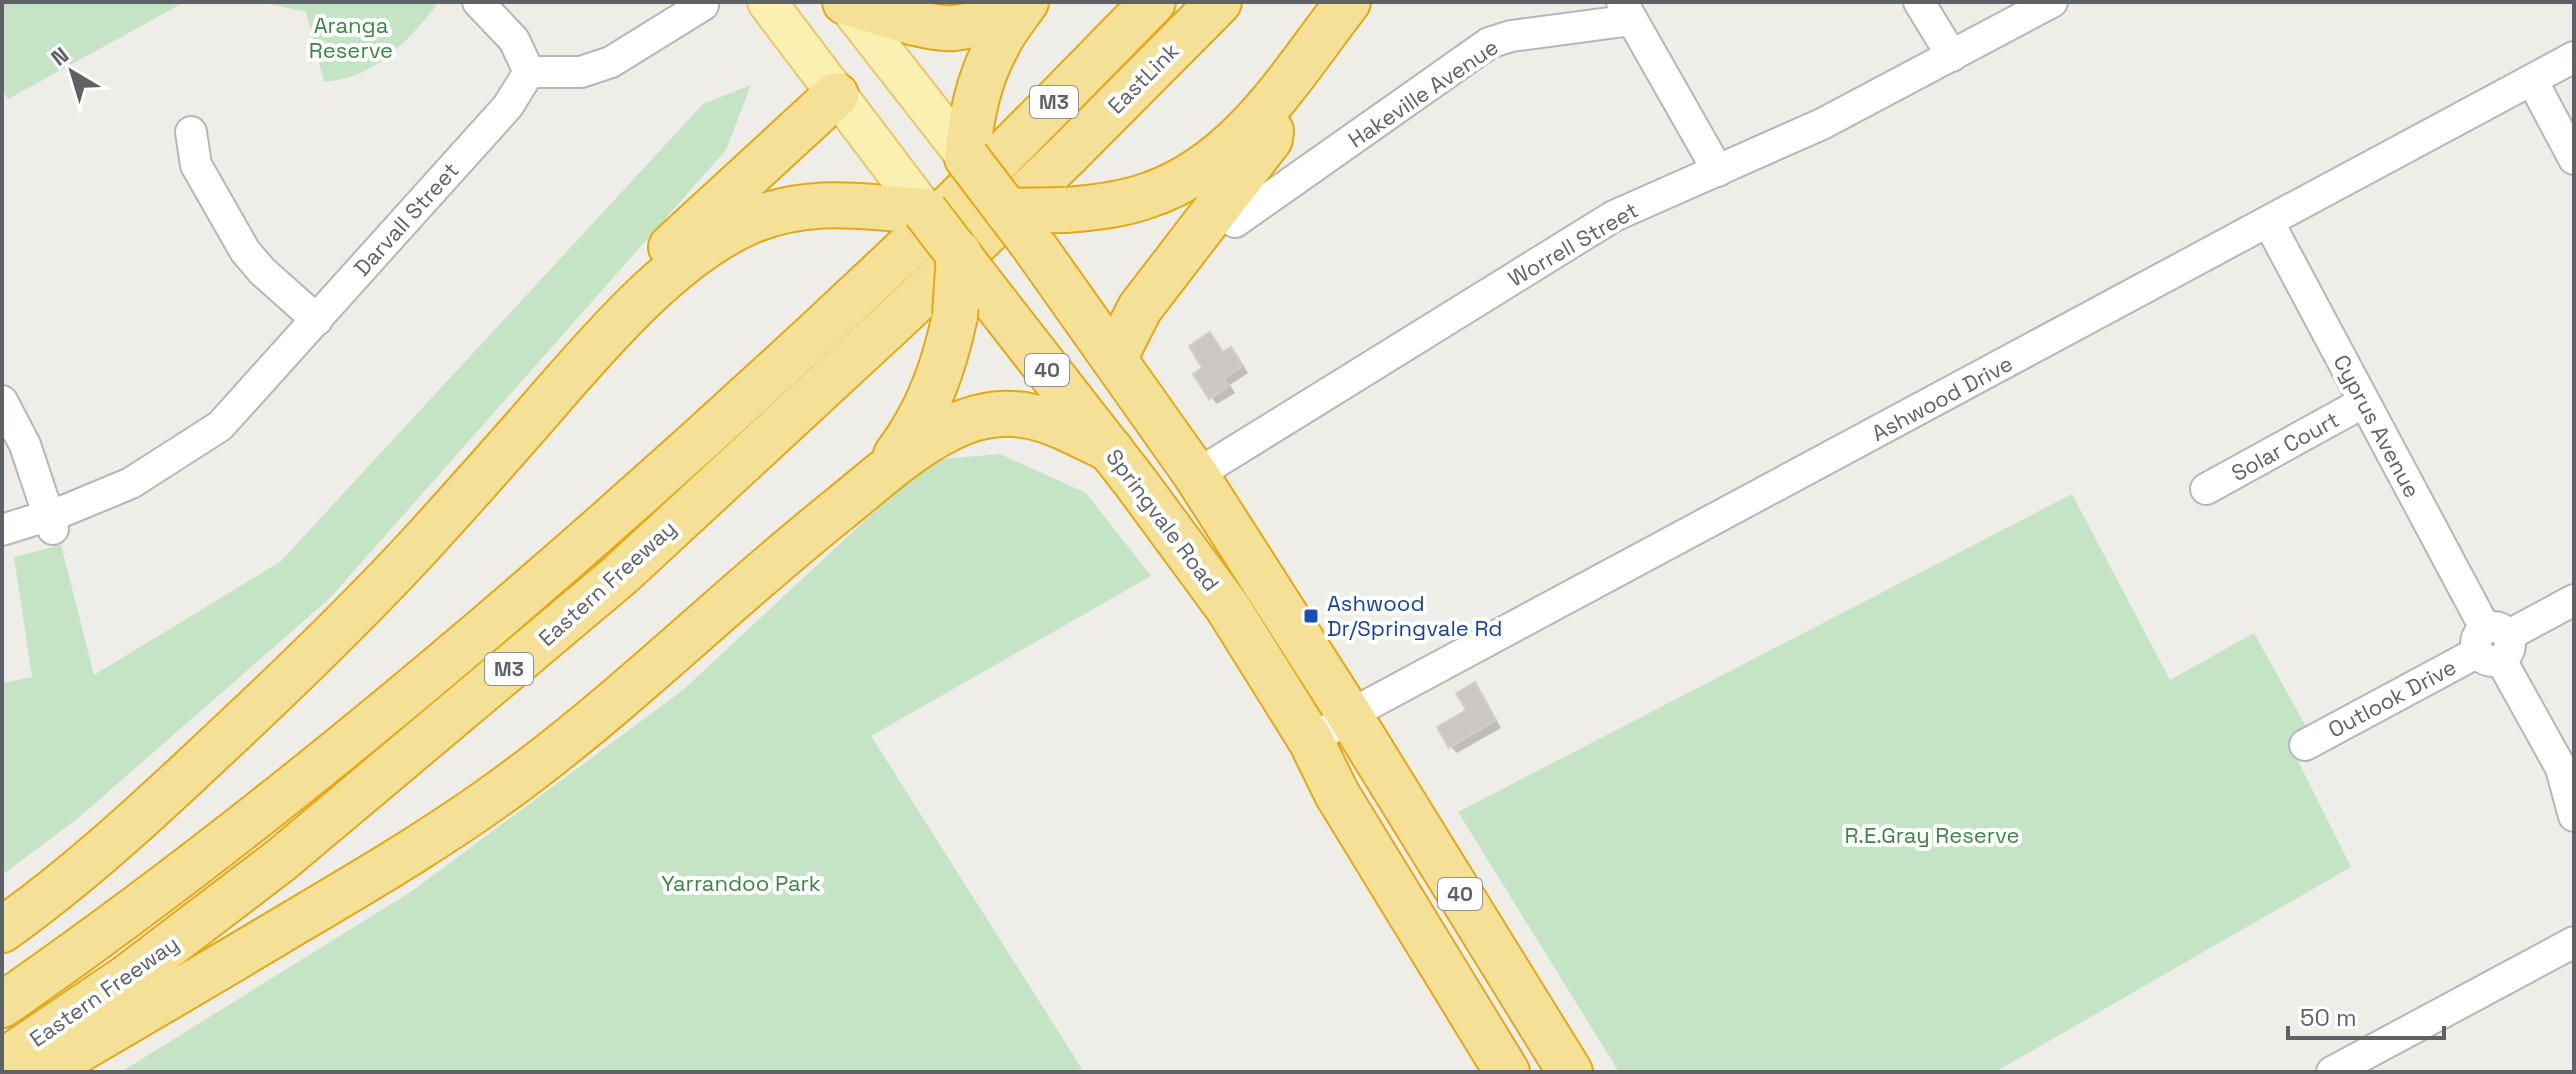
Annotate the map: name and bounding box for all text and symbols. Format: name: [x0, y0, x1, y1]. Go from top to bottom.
park label: Aranga Reserve: [309, 11, 393, 64]
north arrow: [32, 32, 112, 112]
street label: Hakeville Avenue: [1343, 32, 1503, 154]
street label: EastLink: [1102, 36, 1185, 119]
text: N: [45, 41, 74, 72]
road number: M3: [1030, 86, 1078, 118]
street label: Darvall Street: [348, 156, 464, 282]
street label: Worrell Street: [1503, 196, 1643, 292]
street label: Ashwood Drive: [1867, 349, 2017, 447]
street label: Cyprus Avenue: [2328, 350, 2426, 502]
road number: 40: [1025, 354, 1069, 386]
street label: Solar Court: [2226, 405, 2344, 487]
street label: Springvale Road: [1100, 443, 1226, 597]
street label: Eastern Freeway: [532, 514, 682, 652]
place label: Ashwood Dr/Springvale Rd: [1327, 589, 1503, 642]
marker: Ashwood Dr/Springvale Rd: [1302, 607, 1320, 625]
road number: M3: [485, 653, 533, 685]
street label: Outlook Drive: [2323, 653, 2461, 743]
park label: R.E.Gray Reserve: [1844, 821, 2020, 849]
park label: Yarrandoo Park: [661, 869, 821, 897]
road number: 40: [1438, 878, 1482, 910]
street label: Eastern Freeway: [24, 929, 184, 1053]
scale bar: [2288, 990, 2444, 1040]
text: 50 m: [2300, 1002, 2357, 1033]

